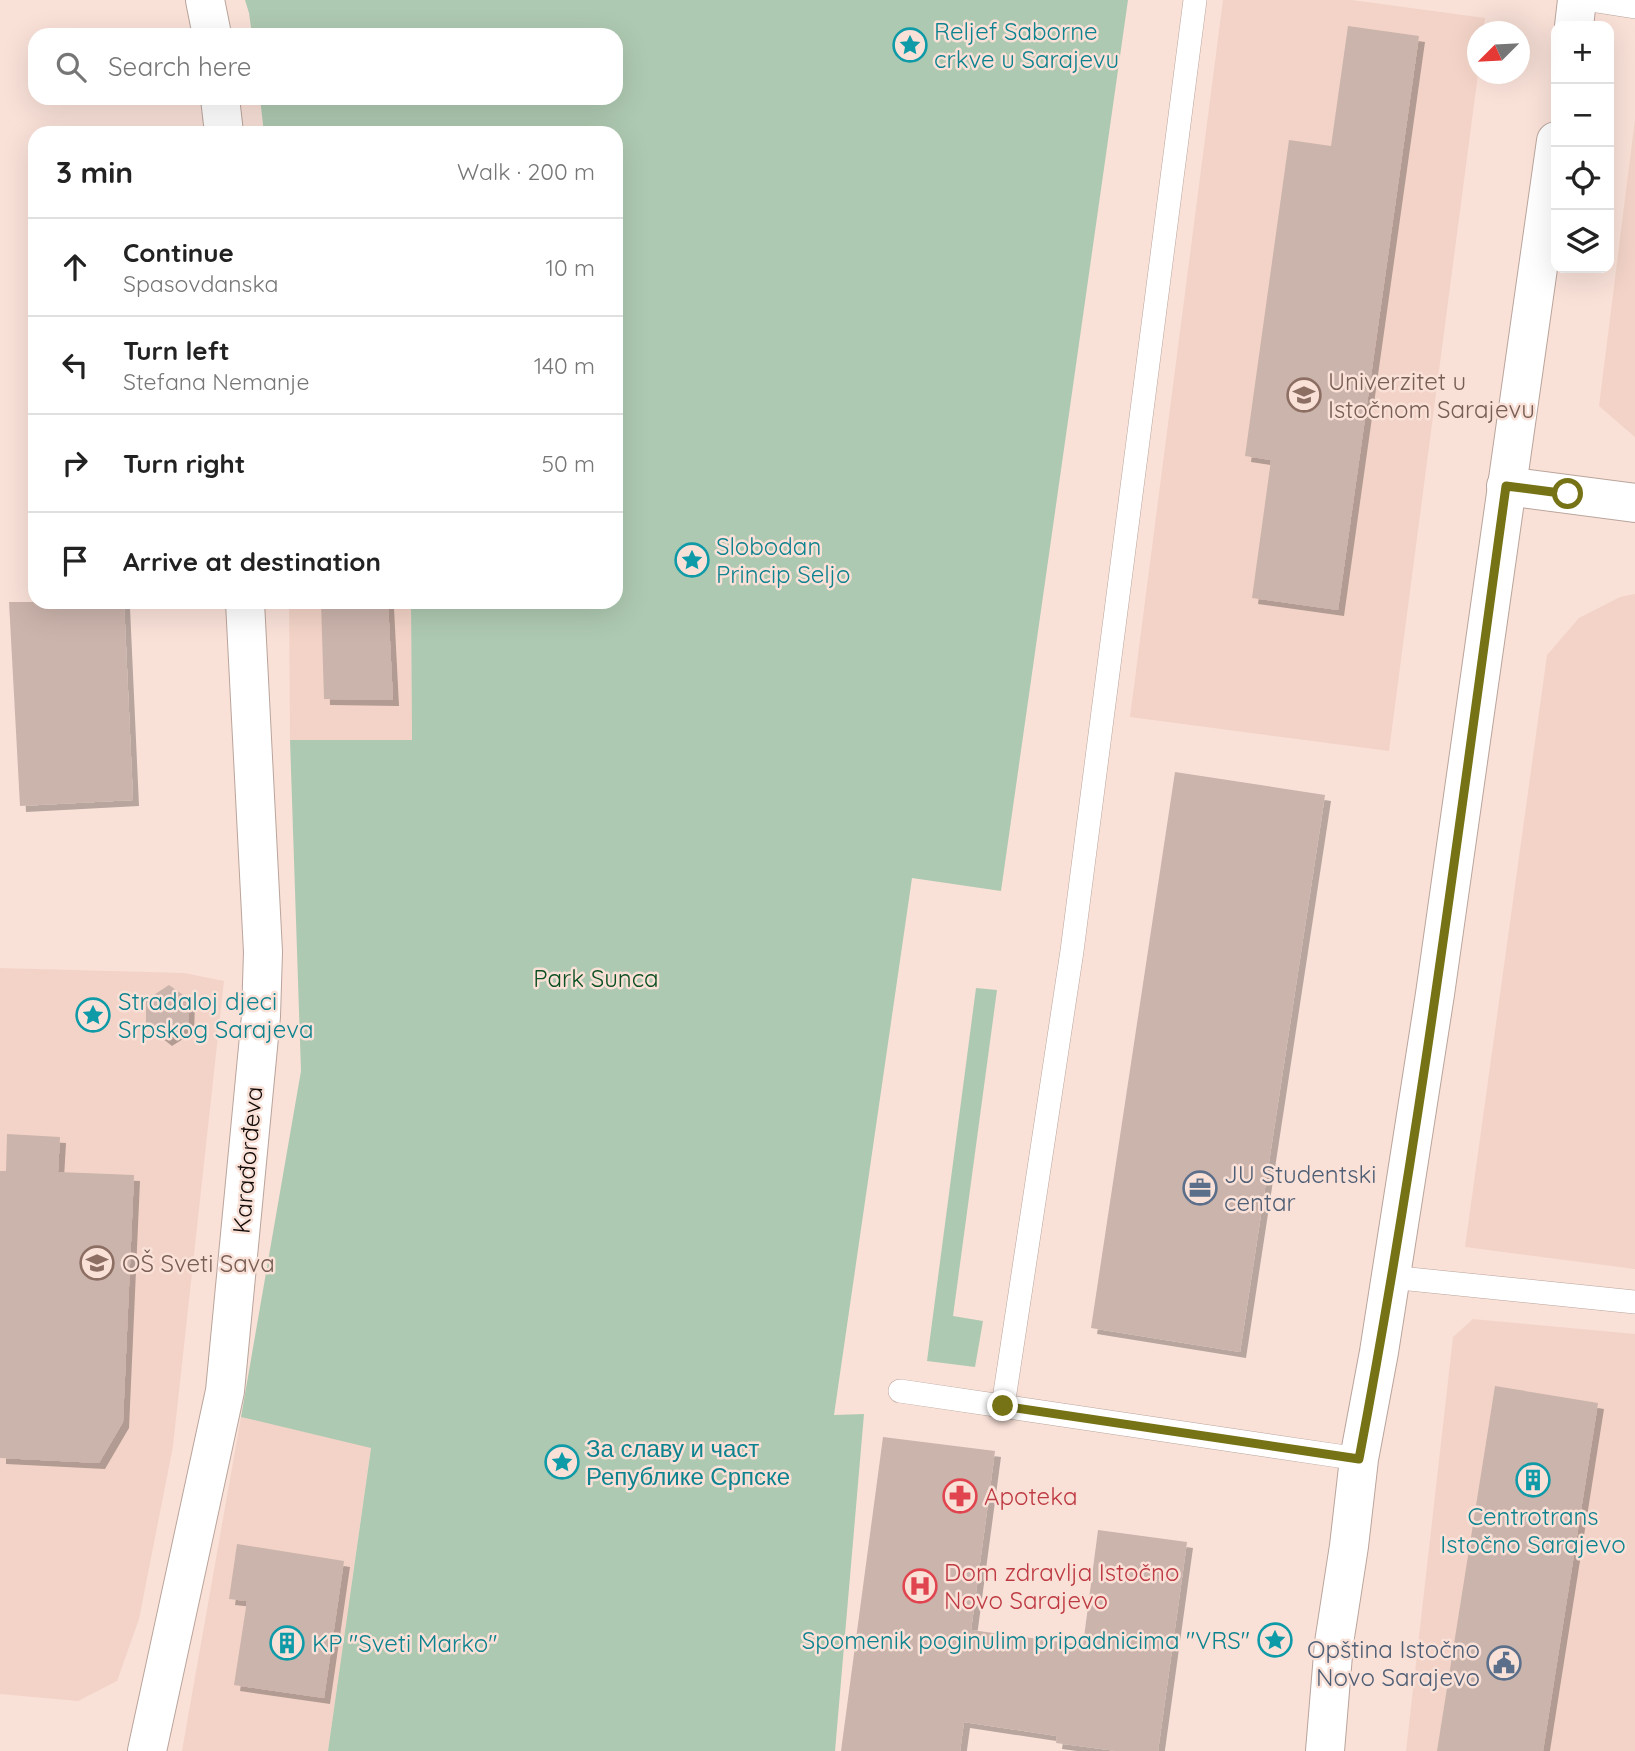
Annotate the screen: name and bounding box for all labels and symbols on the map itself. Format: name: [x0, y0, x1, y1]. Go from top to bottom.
place label: Reljef Saborne crkve u Sarajevu: [934, 16, 1119, 74]
north arrow: [1467, 21, 1530, 84]
place icon: Reljef Saborne crkve u Sarajevu: [891, 26, 929, 64]
place label: Univerzitet u Istočnom Sarajevu: [1328, 366, 1535, 424]
school or university icon: Univerzitet u Istočnom Sarajevu: [1285, 376, 1323, 414]
route start: [1552, 478, 1583, 509]
place label: Slobodan Princip Seljo: [716, 531, 850, 589]
place icon: Slobodan Princip Seljo: [673, 541, 711, 579]
park label: Park Sunca: [533, 963, 659, 993]
place label: Stradaloj djeci Srpskog Sarajeva: [118, 986, 314, 1044]
place icon: Stradaloj djeci Srpskog Sarajeva: [74, 996, 112, 1034]
street label: Karađorđeva: [226, 1085, 268, 1235]
place label: JU Studentski centar: [1224, 1159, 1377, 1217]
office icon: JU Studentski centar: [1181, 1169, 1219, 1207]
school or university icon: OŠ Sveti Sava: [78, 1244, 116, 1282]
place label: OŠ Sveti Sava: [122, 1248, 275, 1278]
route end: [987, 1390, 1018, 1421]
place label: За славу и част Републике Српске: [586, 1433, 790, 1491]
place icon: За славу и част Републике Српске: [543, 1443, 581, 1481]
building icon: Centrotrans Istočno Sarajevo: [1514, 1461, 1552, 1499]
pharmacy icon: Apoteka: [941, 1477, 979, 1515]
place label: Apoteka: [984, 1481, 1077, 1511]
place label: Centrotrans Istočno Sarajevo: [1440, 1501, 1626, 1559]
place label: Dom zdravlja Istočno Novo Sarajevo: [944, 1557, 1179, 1615]
hospital icon: Dom zdravlja Istočno Novo Sarajevo: [901, 1567, 939, 1605]
place icon: Spomenik poginulim pripadnicima "VRS": [1256, 1621, 1294, 1659]
building icon: KP "Sveti Marko": [268, 1624, 306, 1662]
place label: Spomenik poginulim pripadnicima "VRS": [802, 1625, 1250, 1655]
place label: KP "Sveti Marko": [312, 1628, 497, 1658]
place label: Opština Istočno Novo Sarajevo: [1307, 1634, 1480, 1692]
public building icon: Opština Istočno Novo Sarajevo: [1485, 1644, 1523, 1682]

